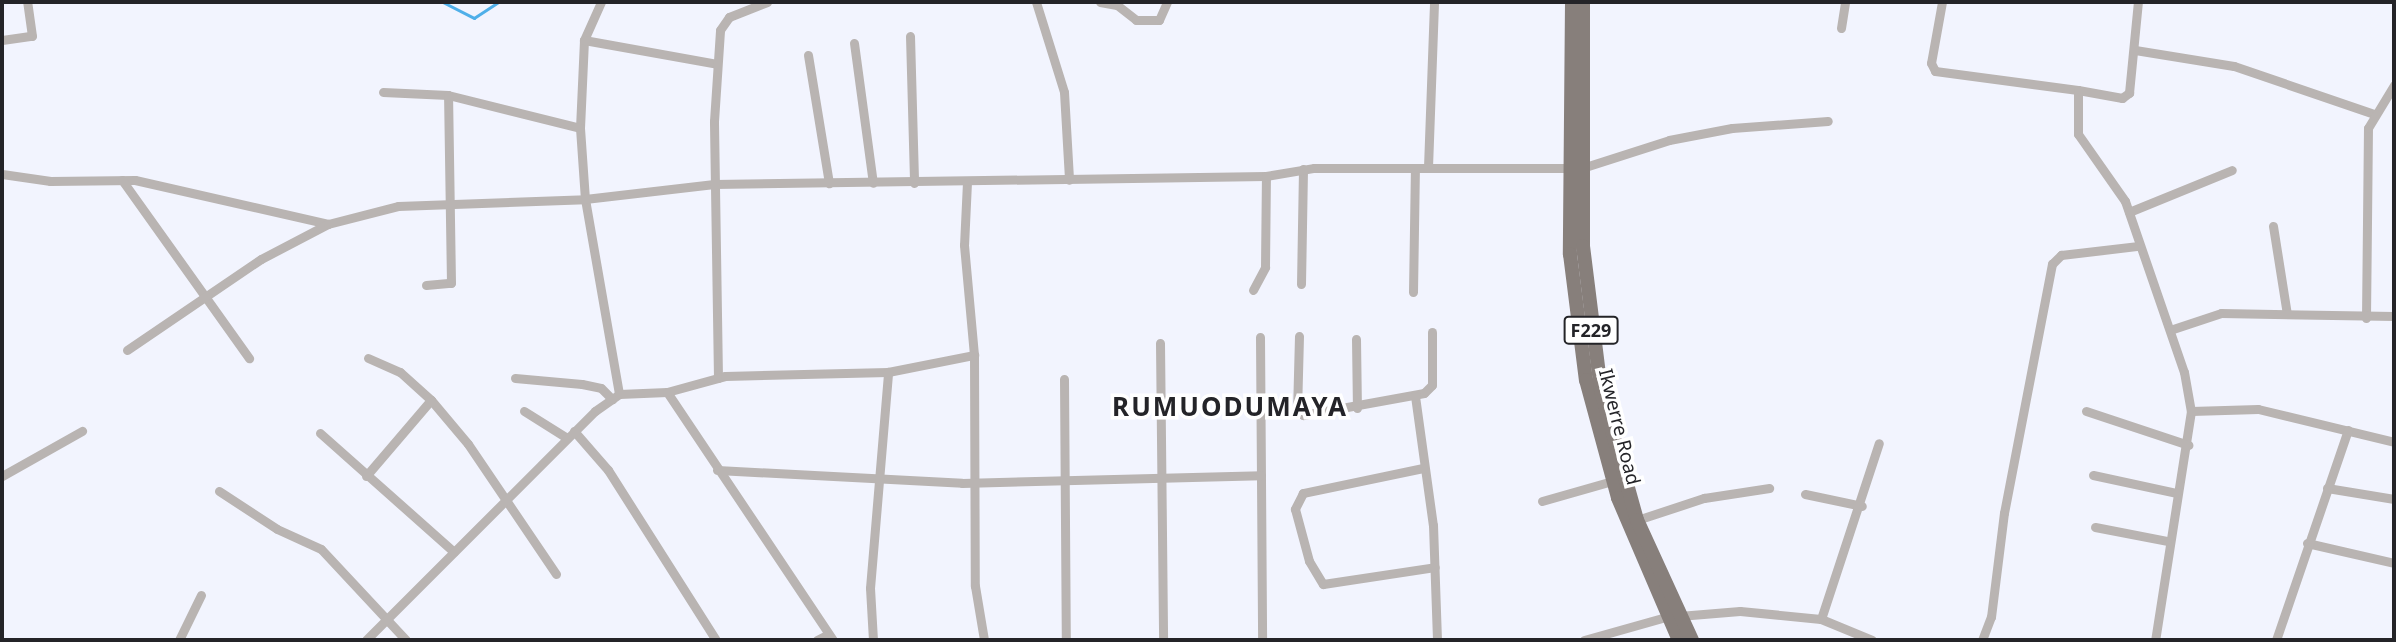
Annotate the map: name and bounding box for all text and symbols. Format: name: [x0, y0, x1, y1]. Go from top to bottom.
road number: F229: [1563, 316, 1619, 344]
street label: Ikwerre Road: [1594, 367, 1644, 487]
district label: RUMUODUMAYA: [1113, 391, 1347, 423]

